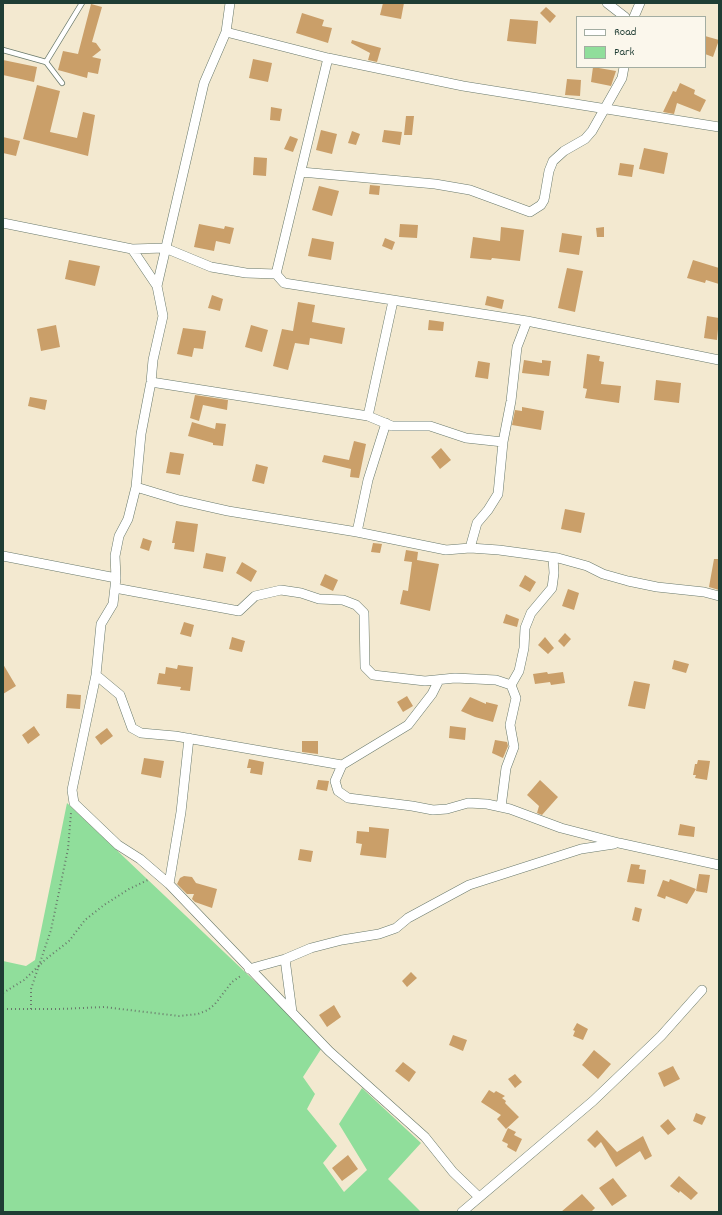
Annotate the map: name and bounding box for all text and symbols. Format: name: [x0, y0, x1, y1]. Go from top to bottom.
legend: [576, 16, 706, 68]
text: Road: [614, 24, 636, 41]
text: Park: [614, 44, 634, 61]

